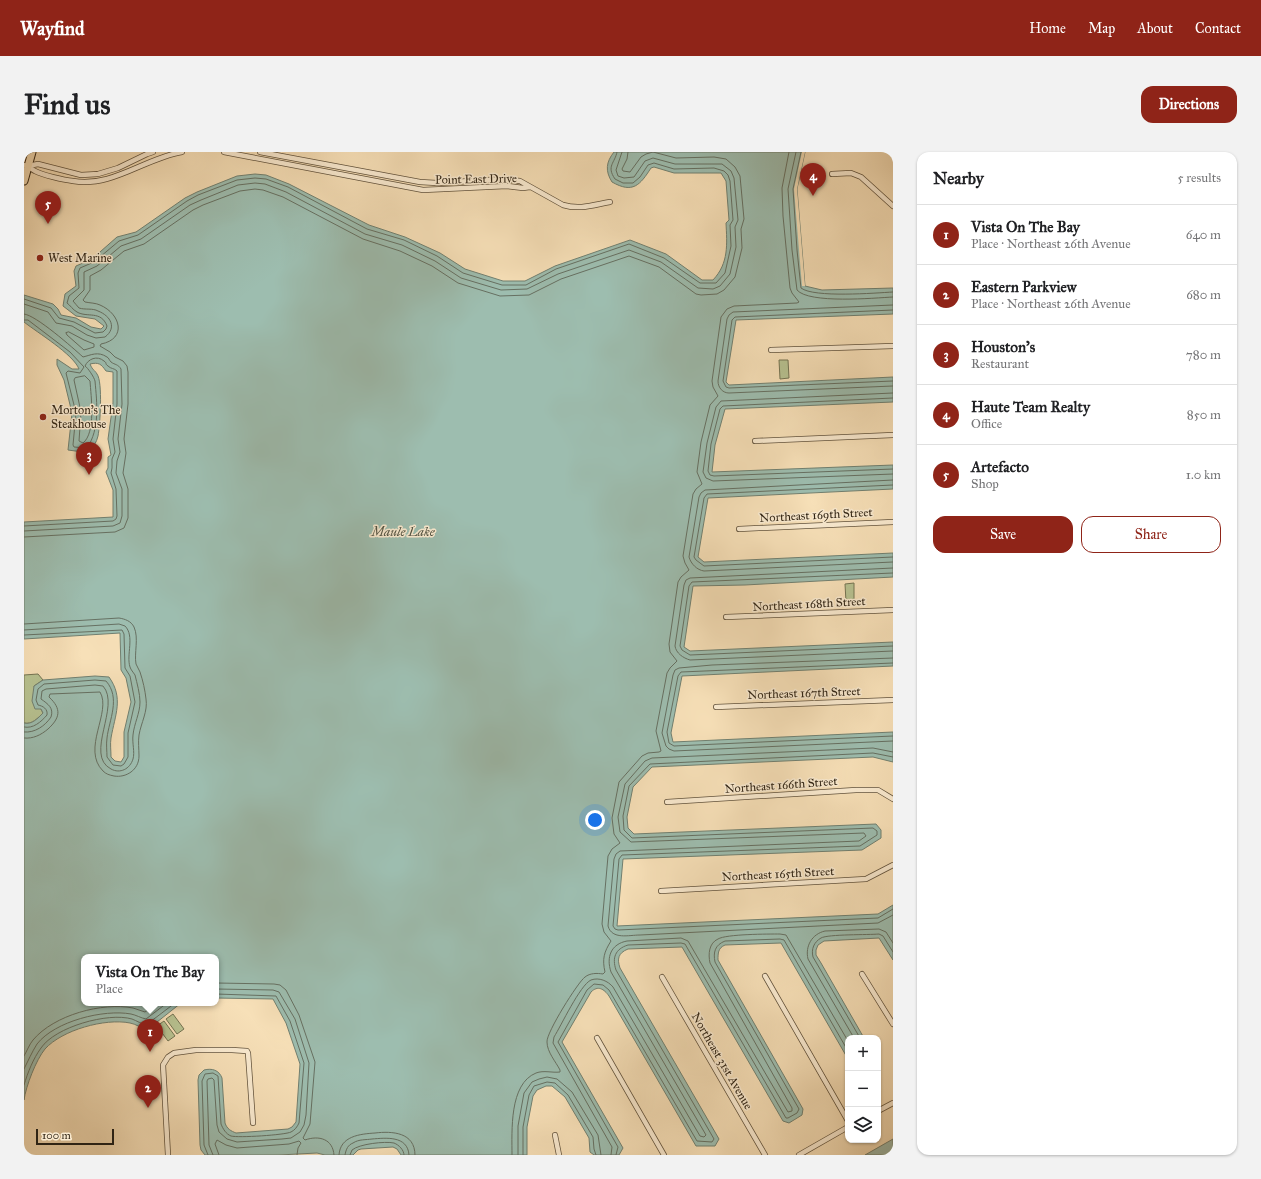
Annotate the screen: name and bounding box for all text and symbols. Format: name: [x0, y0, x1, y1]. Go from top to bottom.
text: Wayfind: [20, 17, 85, 40]
text: Home: [1029, 20, 1066, 37]
text: Map: [1088, 20, 1115, 37]
text: About: [1137, 20, 1173, 37]
text: Contact: [1195, 20, 1241, 37]
button: Directions: [1141, 86, 1237, 123]
text: Find us: [24, 87, 110, 122]
pin: 4: [800, 163, 826, 196]
text: Nearby: [933, 168, 984, 189]
text: 5 results: [1177, 170, 1221, 186]
street label: Point East Drive: [435, 171, 517, 187]
pin: 5: [35, 191, 61, 224]
text: Vista On The Bay: [971, 218, 1080, 236]
text: 1: [943, 227, 949, 243]
text: 640 m: [1186, 227, 1221, 243]
text: Place · Northeast 26th Avenue: [971, 236, 1131, 252]
place label: West Marine: [48, 251, 112, 265]
marker: West Marine: [35, 253, 45, 263]
text: Eastern Parkview: [971, 278, 1077, 296]
text: 2: [943, 287, 949, 303]
text: 680 m: [1186, 287, 1221, 303]
text: Place · Northeast 26th Avenue: [971, 296, 1131, 312]
text: Houston's: [971, 338, 1035, 356]
text: 3: [943, 347, 949, 363]
text: 780 m: [1186, 347, 1221, 363]
text: Restaurant: [971, 356, 1029, 372]
text: Haute Team Realty: [971, 398, 1090, 416]
place label: Morton's The Steakhouse: [51, 403, 120, 431]
text: 4: [942, 407, 950, 423]
text: 850 m: [1187, 407, 1221, 423]
marker: Morton's The Steakhouse: [38, 412, 48, 422]
text: Office: [971, 416, 1002, 432]
pin: 3: [76, 442, 102, 475]
text: Artefacto: [971, 458, 1029, 476]
text: 5: [943, 467, 949, 483]
text: 1.0 km: [1186, 467, 1221, 483]
text: Shop: [971, 476, 999, 492]
street label: Northeast 169th Street: [759, 505, 874, 525]
button: Save: [933, 516, 1073, 553]
button: Share: [1081, 516, 1221, 553]
water label: Maule Lake: [369, 524, 436, 540]
street label: Northeast 168th Street: [752, 594, 867, 614]
street label: Northeast 167th Street: [747, 684, 862, 702]
street label: Northeast 166th Street: [724, 774, 839, 796]
your location: [585, 810, 605, 830]
street label: Northeast 165th Street: [721, 864, 835, 884]
popup: [81, 954, 219, 1006]
text: Vista On The Bay: [96, 963, 204, 981]
text: Place: [96, 981, 123, 997]
street label: Northeast 31st Avenue: [689, 1010, 755, 1112]
pin: 1: [137, 1019, 163, 1052]
map controls: [845, 1035, 881, 1143]
button: +: [845, 1035, 881, 1071]
button: −: [845, 1071, 881, 1107]
pin: 2: [135, 1075, 161, 1108]
button: layers: [845, 1107, 881, 1143]
scale bar: [36, 1127, 114, 1146]
text: 100 m: [42, 1129, 71, 1142]

